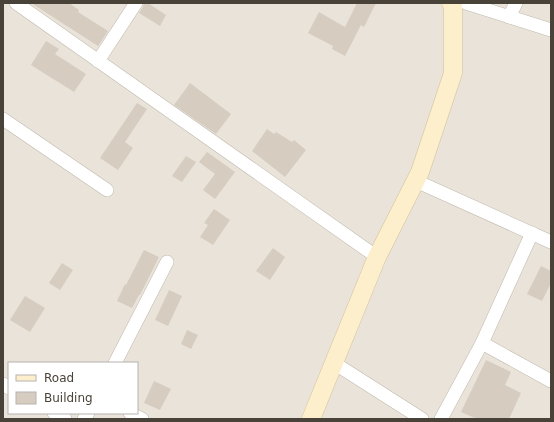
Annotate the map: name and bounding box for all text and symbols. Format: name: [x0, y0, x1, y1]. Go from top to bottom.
legend: [8, 362, 138, 414]
text: Road: [44, 371, 74, 385]
text: Building: [44, 391, 93, 405]

